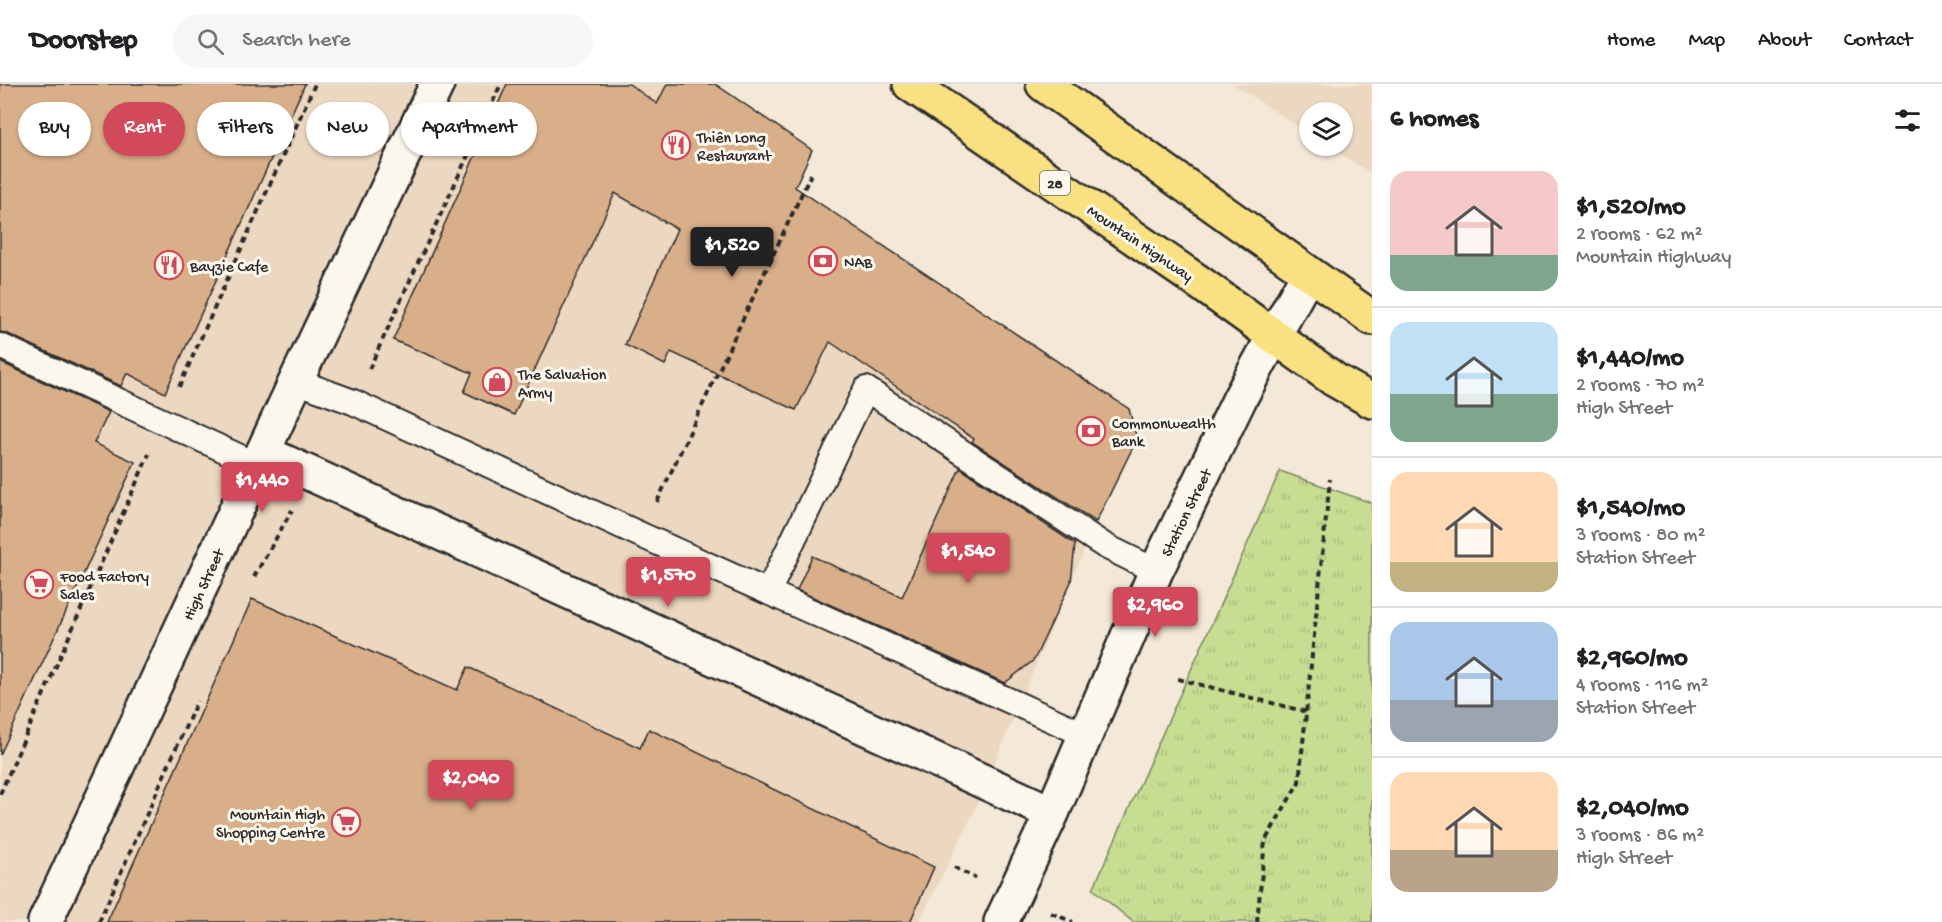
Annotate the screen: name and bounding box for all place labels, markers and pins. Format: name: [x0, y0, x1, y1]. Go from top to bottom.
restaurant icon: Thiên Long Restaurant: [660, 129, 692, 161]
place label: Thiên Long Restaurant: [696, 130, 773, 167]
pin: $1,520: [683, 227, 781, 278]
bank icon: NAB: [807, 245, 839, 277]
restaurant icon: Bayzie Cafe: [153, 249, 185, 281]
place label: NAB: [844, 255, 873, 274]
place label: Bayzie Cafe: [189, 259, 269, 278]
shop icon: The Salvation Army: [481, 366, 513, 398]
place label: The Salvation Army: [517, 367, 607, 404]
bank icon: Commonwealth Bank: [1075, 415, 1107, 447]
place label: Commonwealth Bank: [1111, 416, 1216, 453]
pin: $1,440: [213, 462, 311, 513]
pin: $1,540: [919, 533, 1017, 584]
pin: $1,570: [619, 557, 717, 608]
supermarket icon: Food Factory Sales: [23, 568, 55, 600]
place label: Food Factory Sales: [59, 569, 149, 606]
pin: $2,960: [1106, 587, 1204, 638]
pin: $2,040: [422, 760, 520, 811]
supermarket icon: Mountain High Shopping Centre: [330, 806, 362, 838]
place label: Mountain High Shopping Centre: [216, 807, 326, 844]

